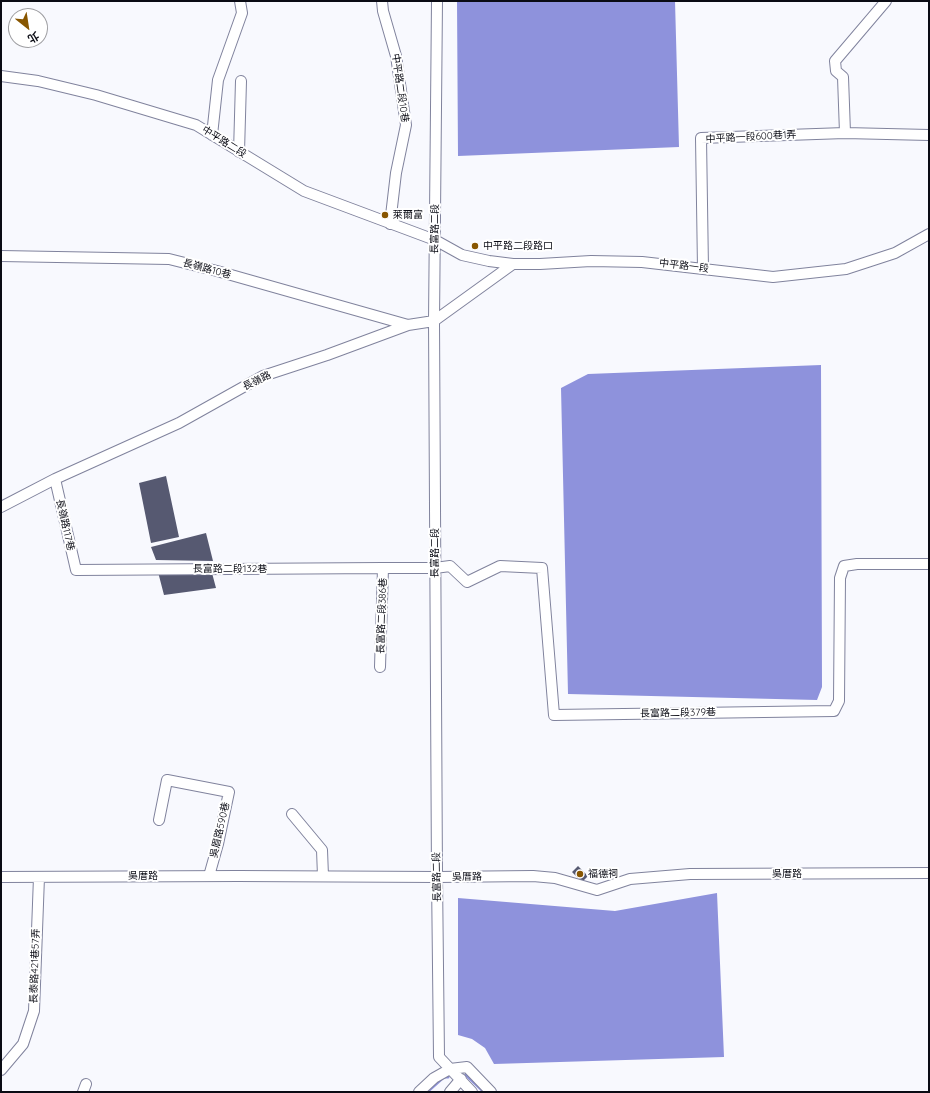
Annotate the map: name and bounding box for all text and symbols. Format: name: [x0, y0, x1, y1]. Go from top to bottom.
north arrow: [8, 8, 48, 48]
text: 北: [25, 29, 42, 46]
street label: 中平路二段10巷: [389, 53, 411, 123]
street label: 中平路二段: [200, 124, 248, 160]
street label: 中平路一段600巷1弄: [705, 129, 797, 145]
street label: 長富路二段: [429, 204, 441, 254]
place label: 萊爾富: [393, 209, 423, 221]
marker: 萊爾富: [380, 210, 390, 220]
place label: 中平路二段路口: [483, 240, 553, 252]
marker: 中平路二段路口: [470, 241, 480, 251]
street label: 長嶺路10巷: [181, 257, 233, 281]
street label: 中平路一段: [658, 257, 710, 275]
street label: 長嶺路: [241, 369, 273, 393]
street label: 長嶺路117巷: [53, 498, 77, 552]
street label: 長富路二段: [429, 528, 441, 578]
street label: 長富路二段132巷: [193, 563, 267, 575]
street label: 長富路二段386巷: [375, 578, 389, 654]
street label: 長富路二段379巷: [640, 706, 716, 720]
street label: 吳眉路590巷: [208, 801, 232, 859]
street label: 長富路二段: [431, 852, 443, 902]
place label: 福德祠: [588, 868, 618, 880]
street label: 吳厝路: [772, 868, 802, 880]
marker: 福德祠: [575, 869, 585, 879]
street label: 吳厝路: [128, 870, 158, 882]
street label: 吳厝路: [452, 871, 482, 883]
street label: 長泰路421巷57弄: [28, 928, 42, 1004]

